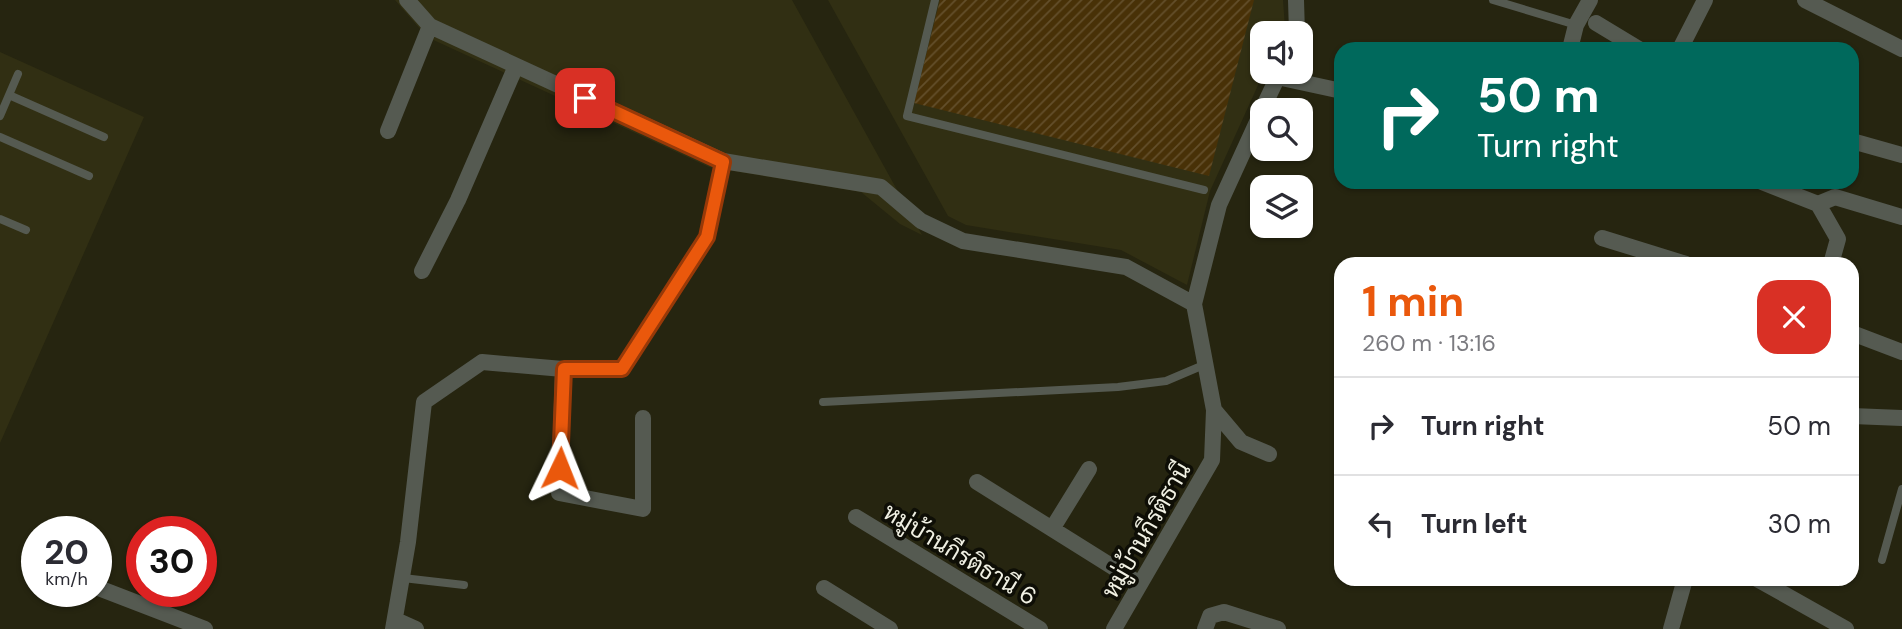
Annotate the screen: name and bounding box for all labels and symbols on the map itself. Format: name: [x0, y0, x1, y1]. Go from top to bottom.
pin: [555, 68, 615, 128]
position arrow: [523, 431, 597, 505]
street label: หมู่บ้านกีรติธานี: [1094, 456, 1199, 605]
street label: หมู่บ้านกีรติธานี 6: [876, 496, 1042, 614]
speed limit sign: 30: [126, 516, 217, 607]

